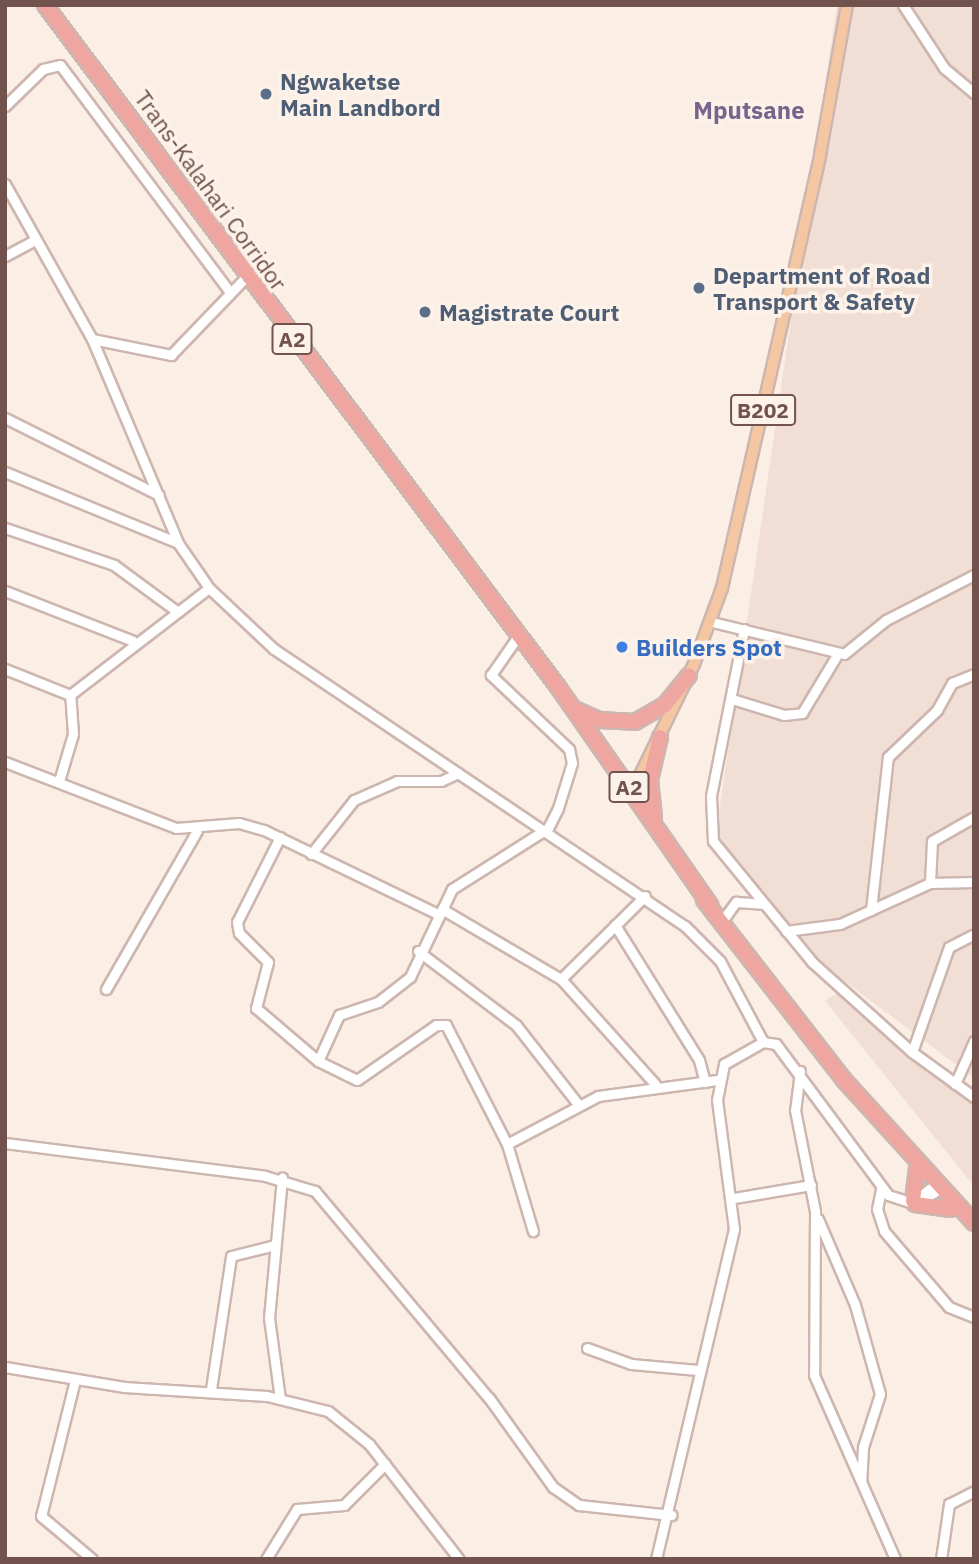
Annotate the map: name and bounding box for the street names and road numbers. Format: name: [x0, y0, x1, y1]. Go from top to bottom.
street label: Trans-Kalahari Corridor: [129, 85, 293, 295]
road number: A2: [271, 322, 313, 356]
road number: B202: [730, 392, 796, 428]
road number: A2: [608, 770, 650, 804]

